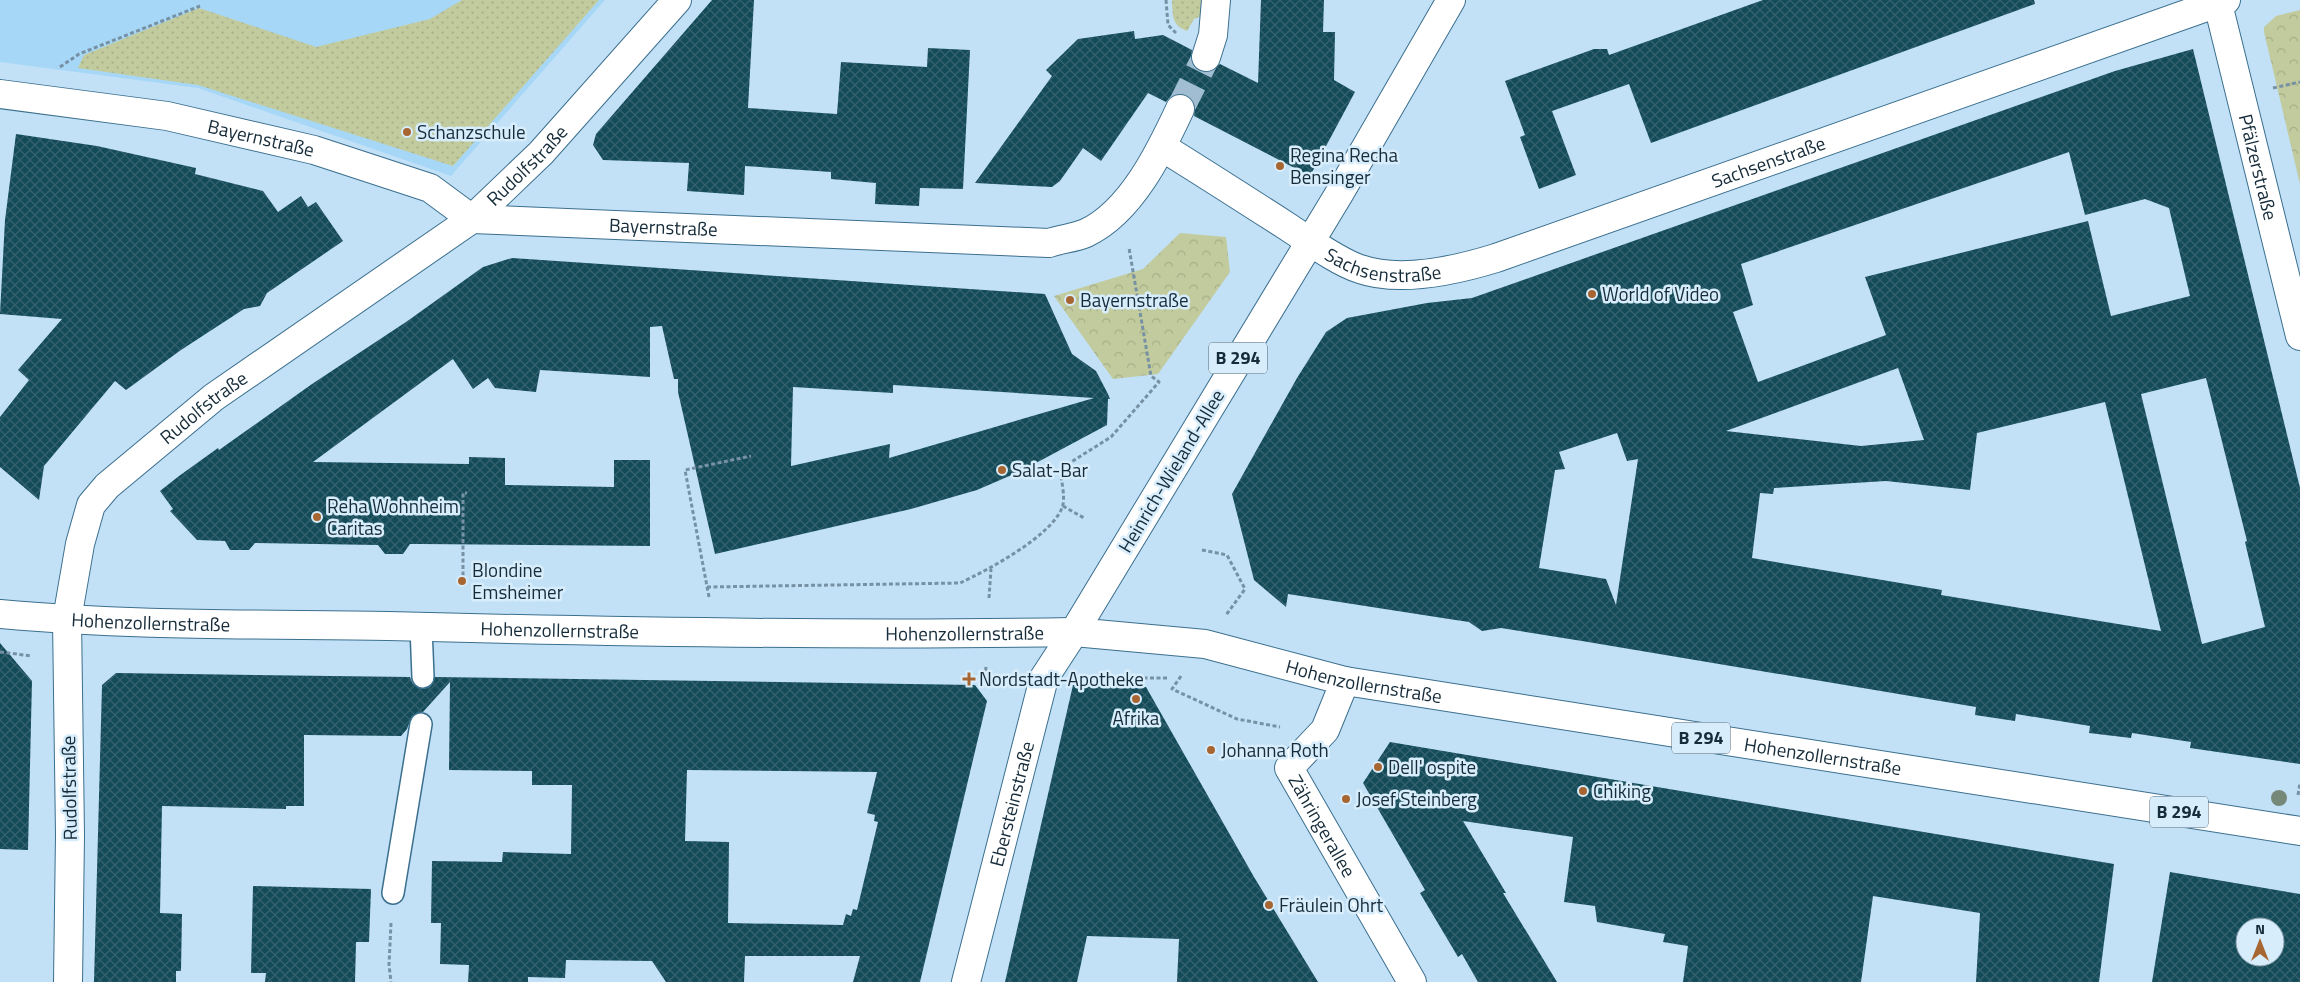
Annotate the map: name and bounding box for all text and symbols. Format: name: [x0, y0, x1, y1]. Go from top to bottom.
street label: Bayernstraße: [205, 111, 317, 164]
street label: Pfälzerstraße: [2232, 111, 2286, 223]
place label: Schanzschule: [417, 117, 526, 146]
street label: Rudolfstraße: [479, 118, 574, 212]
marker: Schanzschule: [401, 126, 413, 138]
street label: Sachsenstraße: [1707, 128, 1829, 195]
place label: Regina Recha Bensinger: [1290, 140, 1399, 191]
marker: Regina Recha Bensinger: [1274, 160, 1286, 172]
street label: Bayernstraße: [608, 210, 718, 243]
street label: Sachsenstraße: [1320, 240, 1443, 289]
place label: World of Video: [1602, 279, 1719, 308]
place label: Bayernstraße: [1080, 285, 1189, 314]
marker: World of Video: [1586, 288, 1598, 300]
marker: Bayernstraße: [1064, 294, 1076, 306]
road number: B 294: [1209, 342, 1267, 373]
street label: Rudolfstraße: [153, 363, 253, 451]
street label: Heinrich-Wieland-Allee: [1110, 384, 1231, 558]
place label: Salat-Bar: [1012, 455, 1089, 484]
marker: Salat-Bar: [996, 464, 1008, 476]
place label: Reha Wohnheim Caritas: [327, 491, 459, 542]
marker: Reha Wohnheim Caritas: [311, 511, 323, 523]
place label: Blondine Emsheimer: [472, 555, 564, 606]
marker: Blondine Emsheimer: [456, 575, 468, 587]
street label: Hohenzollernstraße: [71, 604, 230, 638]
street label: Hohenzollernstraße: [480, 613, 639, 645]
street label: Hohenzollernstraße: [885, 617, 1044, 648]
street label: Hohenzollernstraße: [1283, 651, 1444, 710]
place label: Nordstadt-Apotheke: [979, 664, 1144, 693]
marker: Nordstadt-Apotheke: [963, 673, 975, 685]
marker: Afrika: [1130, 693, 1142, 705]
place label: Afrika: [1113, 703, 1160, 732]
road number: B 294: [1672, 722, 1730, 754]
street label: Hohenzollernstraße: [1742, 729, 1904, 782]
street label: Rudolfstraße: [53, 735, 84, 841]
place label: Johanna Roth: [1221, 735, 1329, 764]
street label: Ebersteinstraße: [981, 738, 1041, 869]
marker: Johanna Roth: [1205, 744, 1217, 756]
place label: Dell' ospite: [1388, 752, 1476, 781]
marker: Dell' ospite: [1372, 761, 1384, 773]
street label: Zähringerallee: [1282, 769, 1364, 882]
place label: Chiking: [1593, 776, 1651, 805]
place label: Josef Steinberg: [1356, 784, 1477, 813]
marker: Chiking: [1577, 785, 1589, 797]
marker: Josef Steinberg: [1340, 793, 1352, 805]
road number: B 294: [2150, 796, 2208, 828]
place label: Fräulein Ohrt: [1279, 890, 1384, 919]
marker: Fräulein Ohrt: [1263, 899, 1275, 911]
north arrow: [2235, 917, 2285, 967]
text: N: [2255, 918, 2265, 939]

